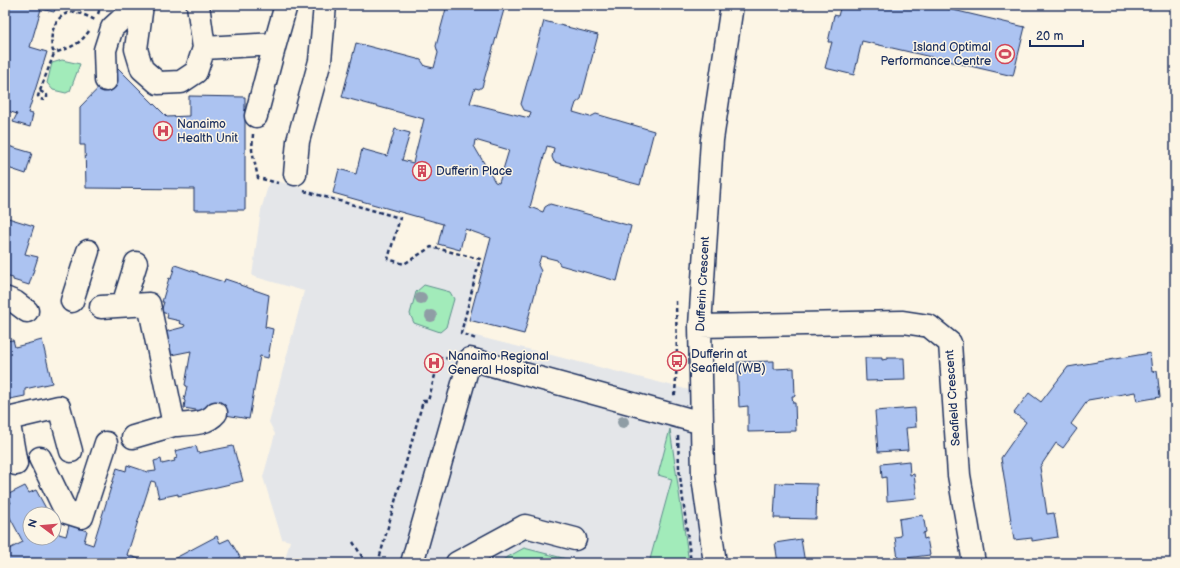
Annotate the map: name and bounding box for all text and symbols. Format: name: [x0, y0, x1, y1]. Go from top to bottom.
scale bar: [1030, 22, 1083, 48]
text: 20 m: [1036, 29, 1063, 44]
place label: Island Optimal Performance Centre: [881, 40, 991, 69]
sports icon: Island Optimal Performance Centre: [994, 43, 1016, 65]
place label: Nanaimo Health Unit: [177, 117, 238, 146]
hospital icon: Nanaimo Health Unit: [152, 120, 174, 142]
building icon: Dufferin Place: [411, 160, 433, 182]
place label: Dufferin Place: [436, 164, 512, 179]
street label: Dufferin Crescent: [693, 236, 713, 332]
place label: Dufferin at Seafield (WB): [691, 347, 766, 376]
place label: Nanaimo Regional General Hospital: [448, 349, 549, 378]
street label: Seafield Crescent: [942, 349, 964, 447]
bus stop icon: Dufferin at Seafield (WB): [666, 350, 688, 372]
hospital icon: Nanaimo Regional General Hospital: [423, 352, 445, 374]
north arrow: [22, 506, 62, 546]
text: N: [25, 518, 40, 529]

